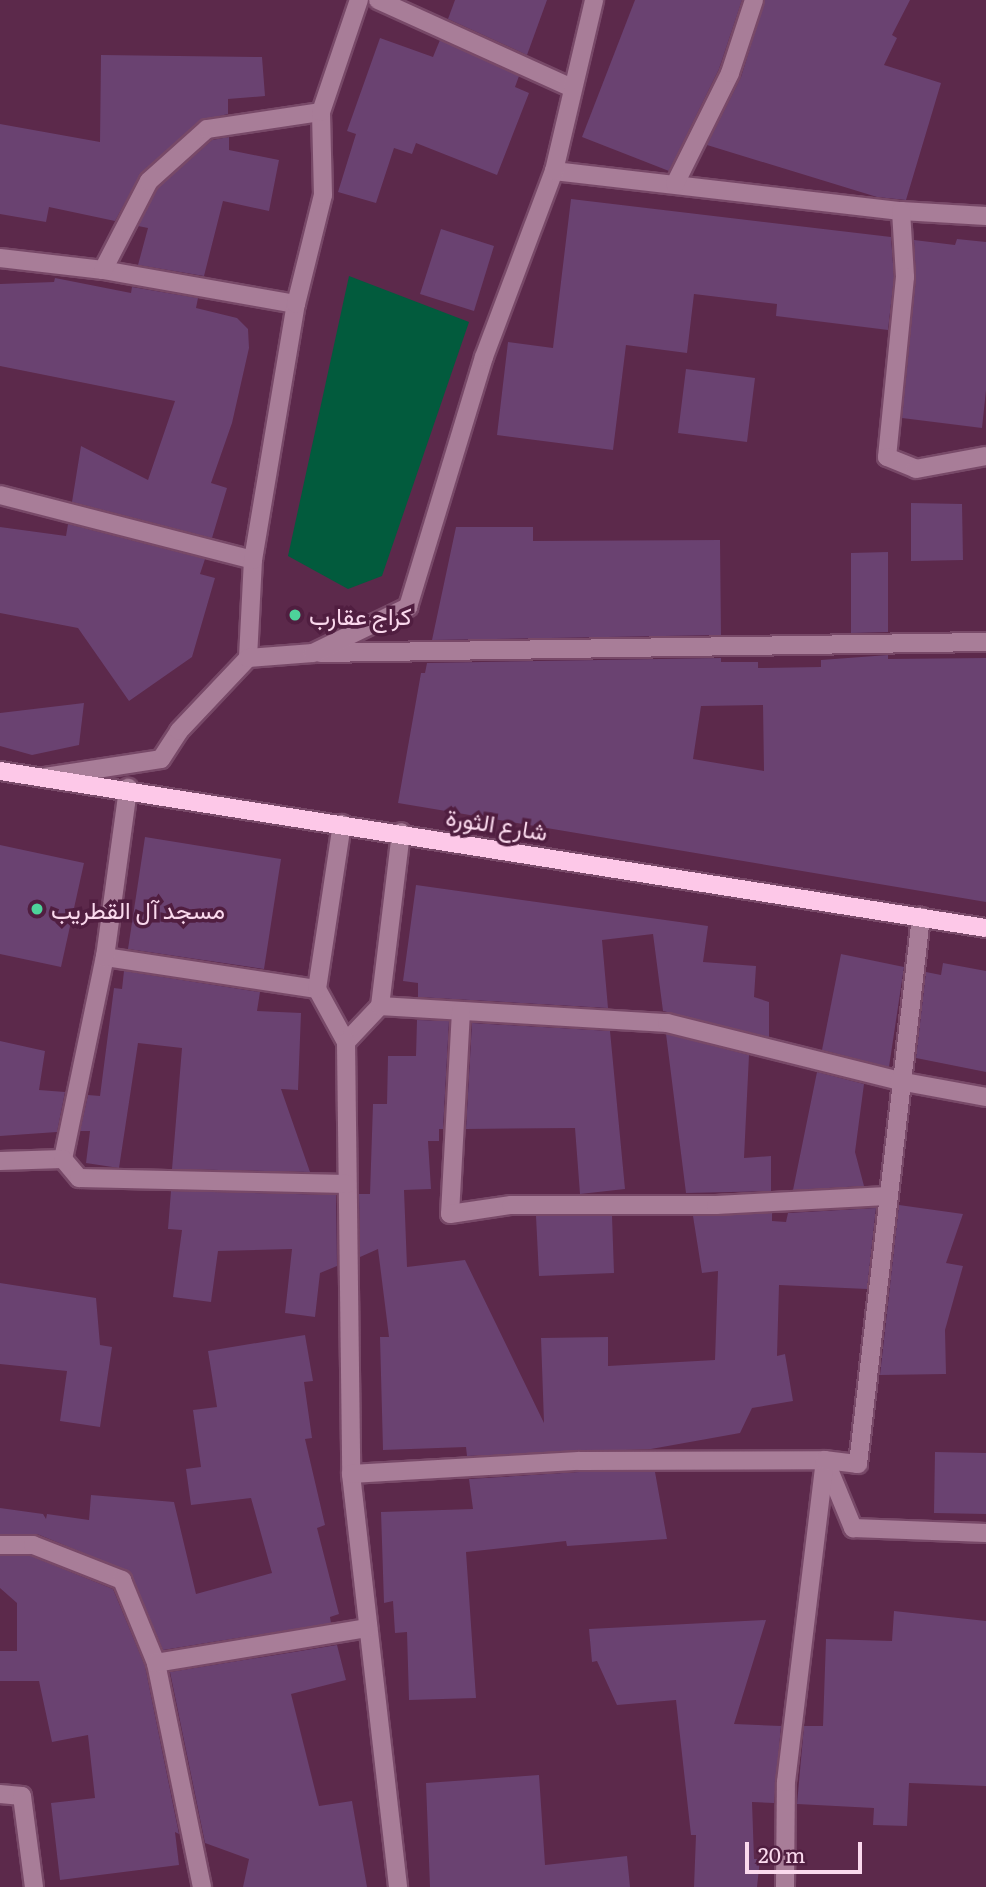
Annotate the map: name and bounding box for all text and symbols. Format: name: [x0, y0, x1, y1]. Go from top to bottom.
place label: كراج عقارب: [309, 601, 412, 629]
marker: كراج عقارب: [287, 607, 303, 623]
street label: شارع الثورة: [444, 801, 550, 845]
place label: مسجد آل القطريب: [51, 895, 225, 923]
marker: مسجد آل القطريب: [29, 901, 45, 917]
scale bar: [748, 1828, 865, 1872]
text: 20 m: [758, 1838, 805, 1869]

